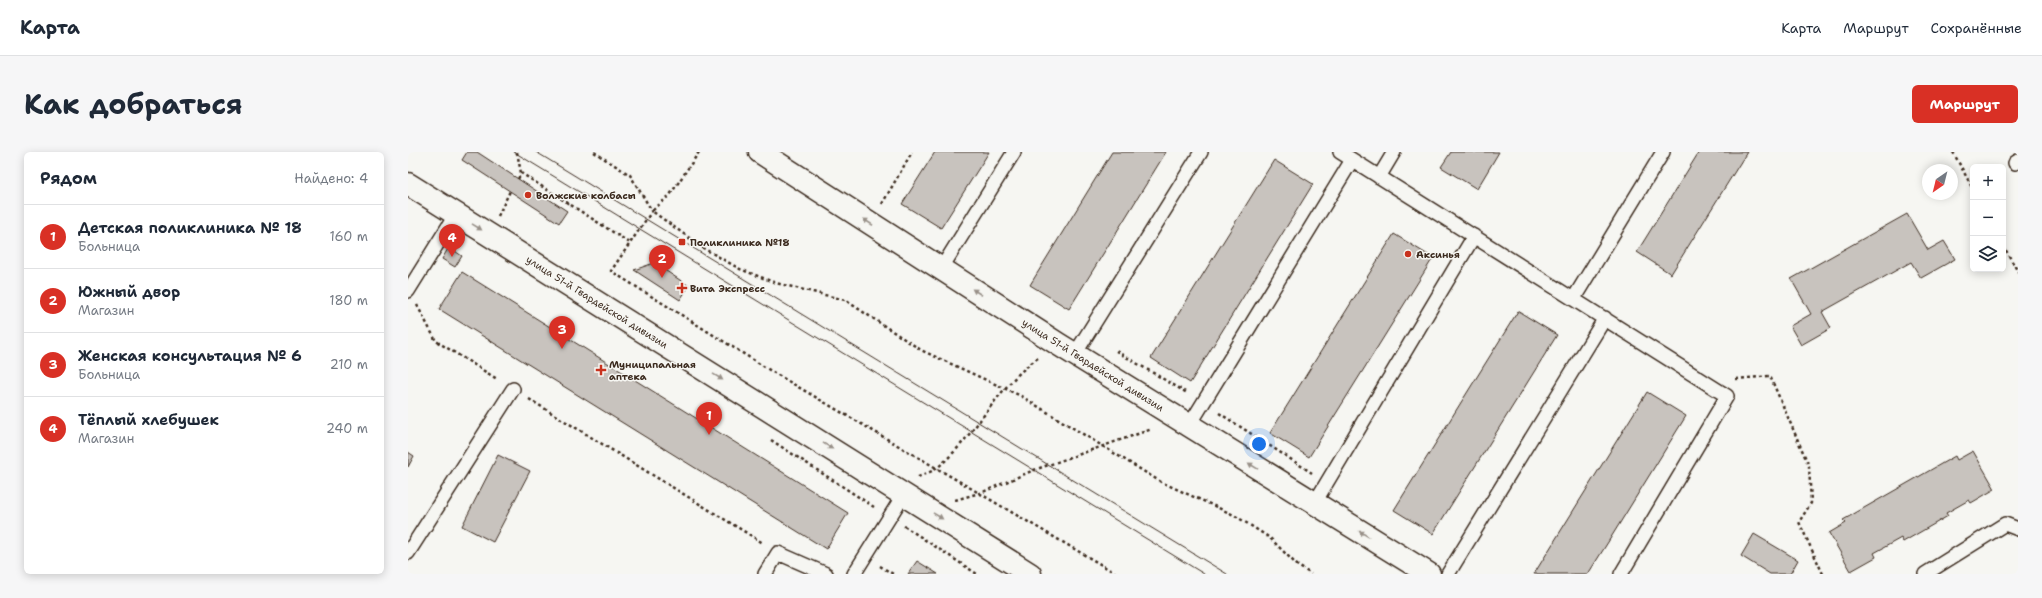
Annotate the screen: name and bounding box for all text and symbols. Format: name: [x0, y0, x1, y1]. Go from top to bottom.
text: Карта: [20, 15, 80, 40]
text: Карта: [1781, 19, 1821, 37]
text: Маршрут: [1843, 19, 1909, 37]
text: Сохранённые: [1931, 19, 2022, 37]
text: Как добраться: [24, 85, 243, 123]
button: Маршрут: [1912, 85, 2018, 123]
north arrow: [1922, 164, 1958, 200]
map controls: [1970, 164, 2006, 272]
button: +: [1970, 164, 2006, 200]
text: Рядом: [40, 167, 97, 189]
text: Найдено: 4: [294, 170, 368, 187]
place label: Волжские колбасы: [536, 189, 636, 202]
marker: Волжские колбасы: [523, 190, 533, 200]
button: −: [1970, 200, 2006, 236]
text: Детская поликлиника № 18: [78, 218, 302, 238]
one-way arrow: [862, 218, 874, 225]
one-way arrow: [471, 223, 483, 230]
pin: 4: [439, 224, 465, 257]
text: 1: [50, 228, 56, 245]
text: 160 m: [330, 228, 368, 245]
place label: Поликлиника №18: [690, 236, 789, 249]
button: layers: [1970, 236, 2006, 272]
marker: Поликлиника №18: [677, 237, 687, 247]
text: Больница: [78, 238, 140, 255]
pin: 2: [649, 245, 675, 278]
place label: Аксинья: [1416, 248, 1460, 261]
marker: Аксинья: [1403, 249, 1413, 259]
street label: улица 51-й Гвардейской дивизии: [524, 253, 671, 351]
text: Южный двор: [78, 282, 180, 302]
place label: Вита Экспресс: [690, 282, 765, 295]
marker: Вита Экспресс: [677, 283, 687, 293]
one-way arrow: [972, 288, 982, 296]
text: 2: [48, 292, 58, 309]
text: 180 m: [329, 292, 368, 309]
text: Магазин: [78, 302, 134, 319]
pin: 3: [549, 316, 575, 349]
street label: улица 51-й Гвардейской дивизии: [1020, 316, 1167, 414]
text: Женская консультация № 6: [78, 346, 302, 366]
text: 3: [48, 356, 58, 373]
text: 210 m: [330, 356, 368, 373]
place label: Муниципальная аптека: [609, 358, 696, 383]
marker: Муниципальная аптека: [596, 365, 606, 375]
text: Больница: [78, 366, 140, 383]
one-way arrow: [712, 373, 723, 381]
pin: 1: [696, 402, 722, 435]
text: Тёплый хлебушек: [78, 410, 219, 430]
text: 4: [48, 420, 58, 437]
text: 240 m: [326, 420, 368, 437]
text: Магазин: [78, 430, 134, 447]
your location: [1249, 434, 1269, 454]
one-way arrow: [823, 442, 833, 450]
one-way arrow: [1248, 462, 1258, 470]
one-way arrow: [932, 512, 943, 519]
one-way arrow: [1358, 531, 1370, 538]

